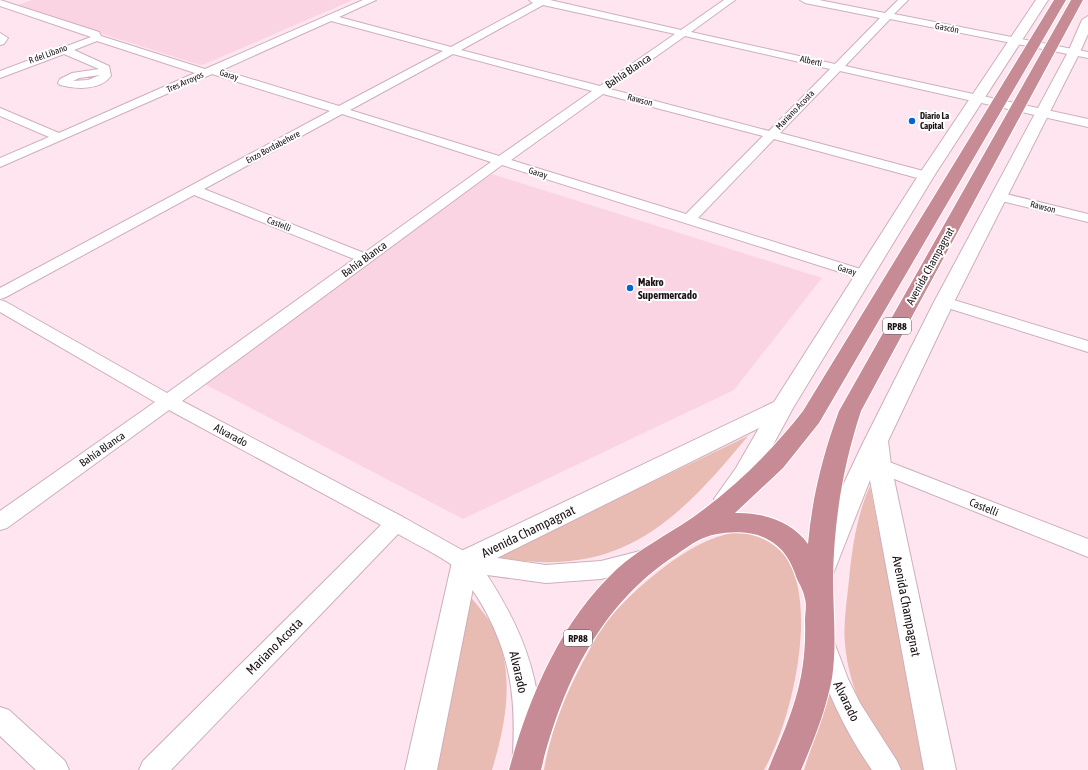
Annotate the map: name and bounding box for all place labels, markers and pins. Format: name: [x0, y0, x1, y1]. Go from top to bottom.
place label: Diario La Capital: [920, 111, 949, 131]
marker: Diario La Capital: [907, 116, 917, 126]
place label: Makro Supermercado: [638, 276, 697, 301]
marker: Makro Supermercado: [625, 283, 635, 293]

